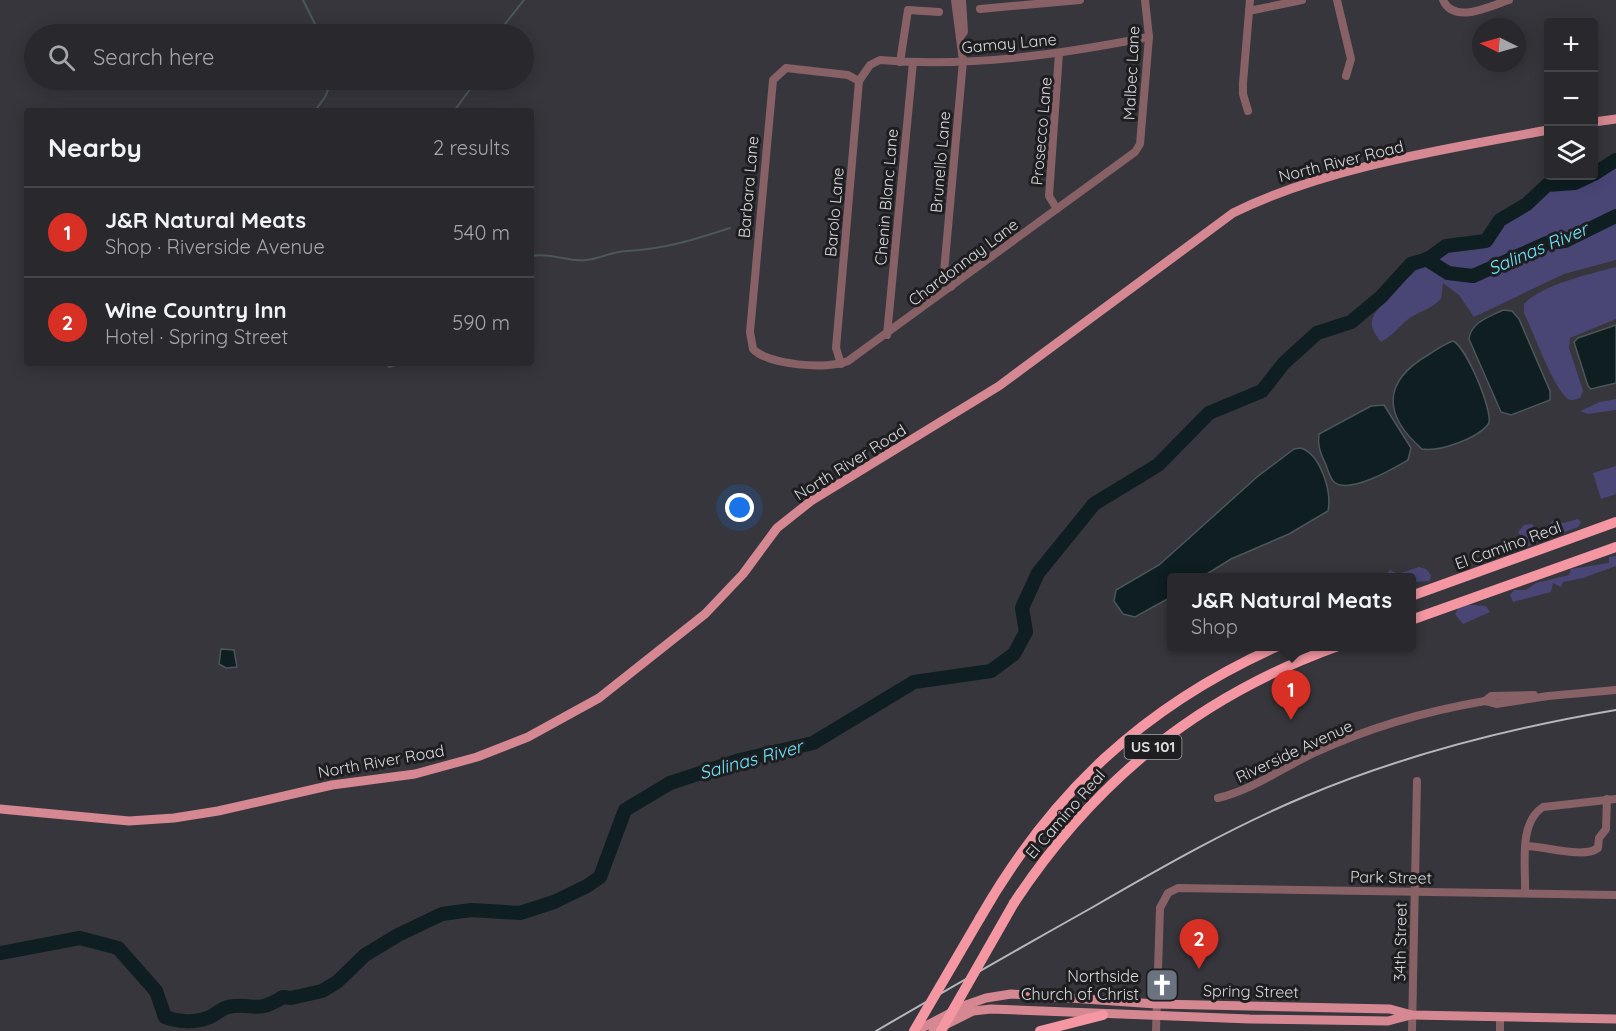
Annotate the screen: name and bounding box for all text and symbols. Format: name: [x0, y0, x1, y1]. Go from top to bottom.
north arrow: [1472, 18, 1526, 72]
map controls: [1544, 18, 1598, 180]
button: +: [1544, 18, 1598, 72]
search box: [24, 24, 534, 90]
street label: Malbec Lane: [1119, 25, 1143, 121]
street label: Gamay Lane: [961, 29, 1057, 57]
icon: search: [45, 41, 78, 74]
text: Search here: [93, 43, 214, 71]
button: −: [1544, 72, 1598, 126]
street label: Prosecco Lane: [1026, 76, 1056, 186]
street label: Brunello Lane: [926, 110, 954, 214]
button: layers: [1544, 126, 1598, 180]
street label: Chenin Blanc Lane: [870, 128, 902, 266]
text: Nearby: [48, 131, 142, 164]
text: 2 results: [433, 135, 510, 160]
street label: Barbara Lane: [734, 135, 762, 239]
street label: North River Road: [1276, 136, 1406, 186]
street label: Barolo Lane: [820, 166, 848, 258]
text: J&R Natural Meats: [105, 206, 306, 234]
street label: Chardonnay Lane: [904, 214, 1022, 310]
water label: Salinas River: [1484, 216, 1593, 280]
text: 1: [64, 220, 71, 245]
text: 540 m: [453, 220, 510, 245]
text: Shop · Riverside Avenue: [105, 234, 325, 259]
text: Wine Country Inn: [105, 296, 287, 324]
text: 2: [62, 310, 73, 335]
text: 590 m: [452, 310, 510, 335]
text: Hotel · Spring Street: [105, 324, 288, 349]
street label: North River Road: [790, 420, 910, 504]
your location: [725, 493, 754, 522]
street label: El Camino Real: [1452, 517, 1564, 573]
popup: [1167, 573, 1416, 651]
text: J&R Natural Meats: [1191, 586, 1392, 614]
text: Shop: [1191, 614, 1238, 639]
pin: 1: [1272, 670, 1310, 720]
street label: Riverside Avenue: [1232, 715, 1356, 787]
water label: Salinas River: [697, 734, 807, 784]
road number: US 101: [1124, 735, 1182, 759]
street label: North River Road: [316, 740, 446, 782]
street label: El Camino Real: [1021, 765, 1109, 863]
street label: Park Street: [1350, 866, 1432, 888]
street label: 34th Street: [1389, 902, 1411, 982]
pin: 2: [1180, 920, 1218, 969]
place label: Northside Church of Christ: [1021, 966, 1139, 1004]
church icon: Northside Church of Christ: [1144, 967, 1180, 1003]
street label: Spring Street: [1203, 980, 1299, 1002]

